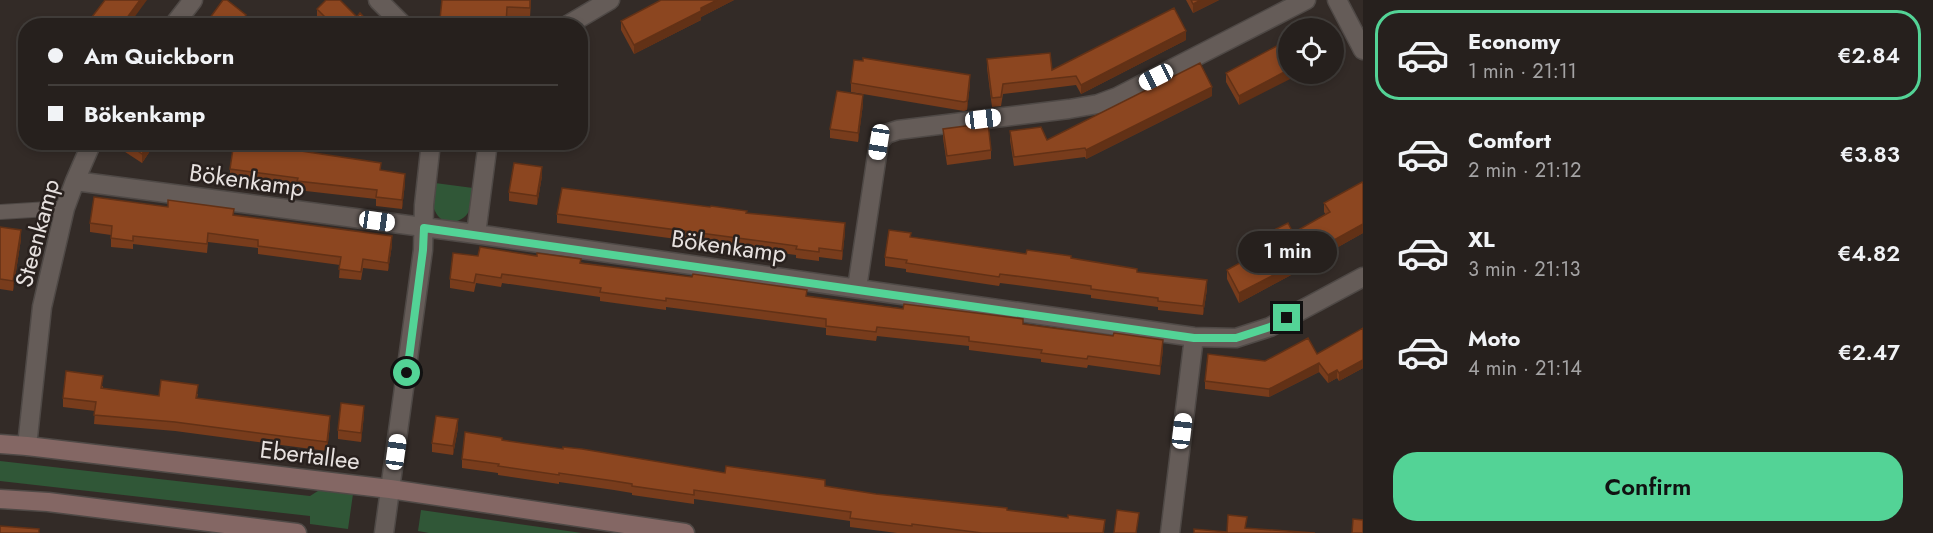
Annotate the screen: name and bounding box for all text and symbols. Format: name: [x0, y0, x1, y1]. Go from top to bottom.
map controls: [1278, 18, 1344, 84]
button: locate: [1278, 18, 1344, 84]
text: Economy: [1468, 25, 1560, 57]
icon: car: [1396, 28, 1450, 82]
text: €2.84: [1838, 39, 1900, 71]
text: Am Quickborn: [84, 40, 234, 72]
text: 1 min · 21:11: [1468, 57, 1577, 86]
car: [1136, 61, 1176, 93]
text: Bökenkamp: [84, 98, 205, 130]
car: [964, 108, 1002, 130]
car: [867, 123, 891, 161]
text: Comfort: [1468, 124, 1551, 156]
icon: car: [1396, 127, 1450, 181]
text: €3.83: [1840, 138, 1900, 170]
street label: Bökenkamp: [187, 155, 307, 205]
text: 2 min · 21:12: [1468, 156, 1581, 185]
street label: Steenkamp: [6, 175, 68, 291]
car: [358, 210, 396, 232]
street label: Bökenkamp: [669, 221, 789, 271]
text: XL: [1468, 223, 1495, 255]
icon: car: [1396, 226, 1450, 280]
callout: 1 min: [1238, 231, 1336, 273]
text: 1 min: [1263, 237, 1312, 266]
text: €4.82: [1838, 237, 1900, 269]
text: 3 min · 21:13: [1468, 255, 1581, 284]
route end: [1273, 304, 1300, 331]
text: Moto: [1468, 322, 1521, 354]
icon: car: [1396, 325, 1450, 379]
text: €2.47: [1838, 336, 1900, 368]
text: 4 min · 21:14: [1468, 354, 1582, 383]
route start: [393, 359, 420, 386]
car: [1171, 412, 1193, 450]
street label: Ebertallee: [258, 432, 362, 478]
car: [385, 433, 407, 471]
button: Confirm: [1393, 452, 1903, 521]

